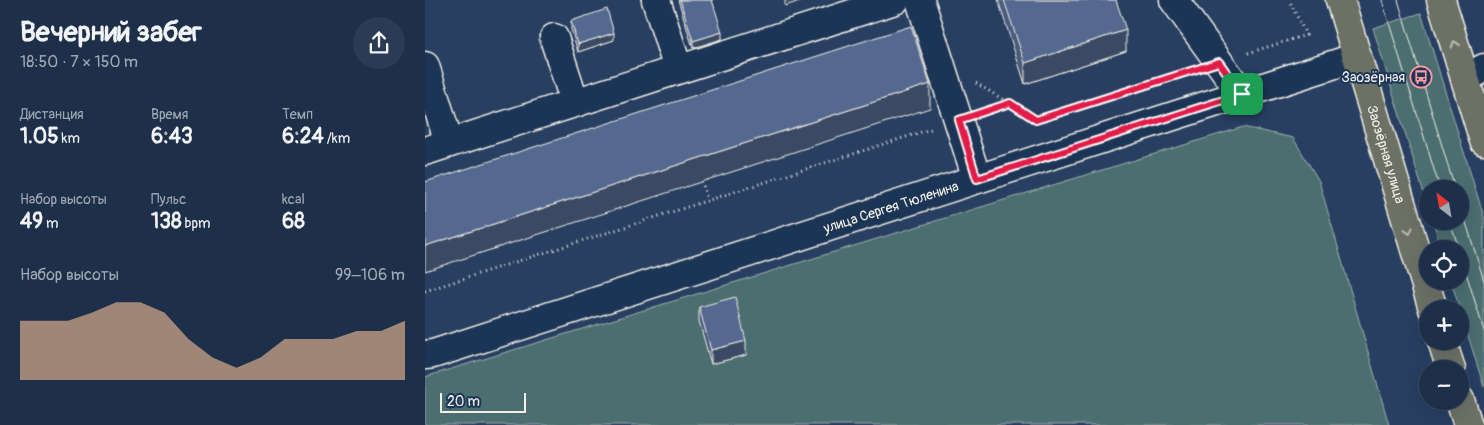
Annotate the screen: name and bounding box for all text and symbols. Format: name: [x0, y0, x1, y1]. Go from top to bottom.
text: Вечерний забег: [20, 15, 202, 50]
button: share: [353, 17, 405, 69]
one-way arrow: [1450, 40, 1460, 49]
text: 18:50 · 7 × 150 m: [20, 52, 138, 72]
bus stop icon: Заозёрная: [1409, 65, 1433, 89]
place label: Заозёрная: [1342, 69, 1405, 86]
pin: [1221, 73, 1263, 115]
icon: arrive: [1228, 80, 1256, 108]
street label: Заозёрная улица: [1364, 103, 1409, 205]
text: Дистанция: [20, 106, 84, 123]
text: Время: [151, 106, 188, 123]
text: Темп: [282, 106, 313, 123]
text: 1.05: [20, 123, 59, 150]
text: 6:43: [151, 123, 193, 150]
text: 6:24: [282, 123, 324, 150]
text: km: [59, 130, 80, 147]
text: /km: [324, 130, 350, 147]
street label: улица Сергея Тюленина: [820, 177, 961, 237]
north arrow: [1419, 180, 1469, 230]
map controls: [1419, 180, 1469, 410]
text: Набор высоты: [20, 191, 107, 208]
text: Пульс: [151, 191, 186, 208]
text: kcal: [282, 191, 305, 208]
text: 49: [20, 208, 43, 235]
text: 138: [151, 208, 182, 235]
text: 68: [282, 208, 305, 235]
text: m: [43, 215, 58, 232]
text: bpm: [182, 215, 210, 232]
one-way arrow: [1404, 226, 1414, 235]
button: locate: [1419, 240, 1469, 290]
text: Набор высоты: [20, 265, 119, 285]
text: 99–106 m: [335, 265, 405, 285]
button: +: [1419, 300, 1469, 350]
button: −: [1419, 360, 1469, 410]
scale bar: [440, 390, 526, 413]
text: 20 m: [447, 393, 480, 410]

